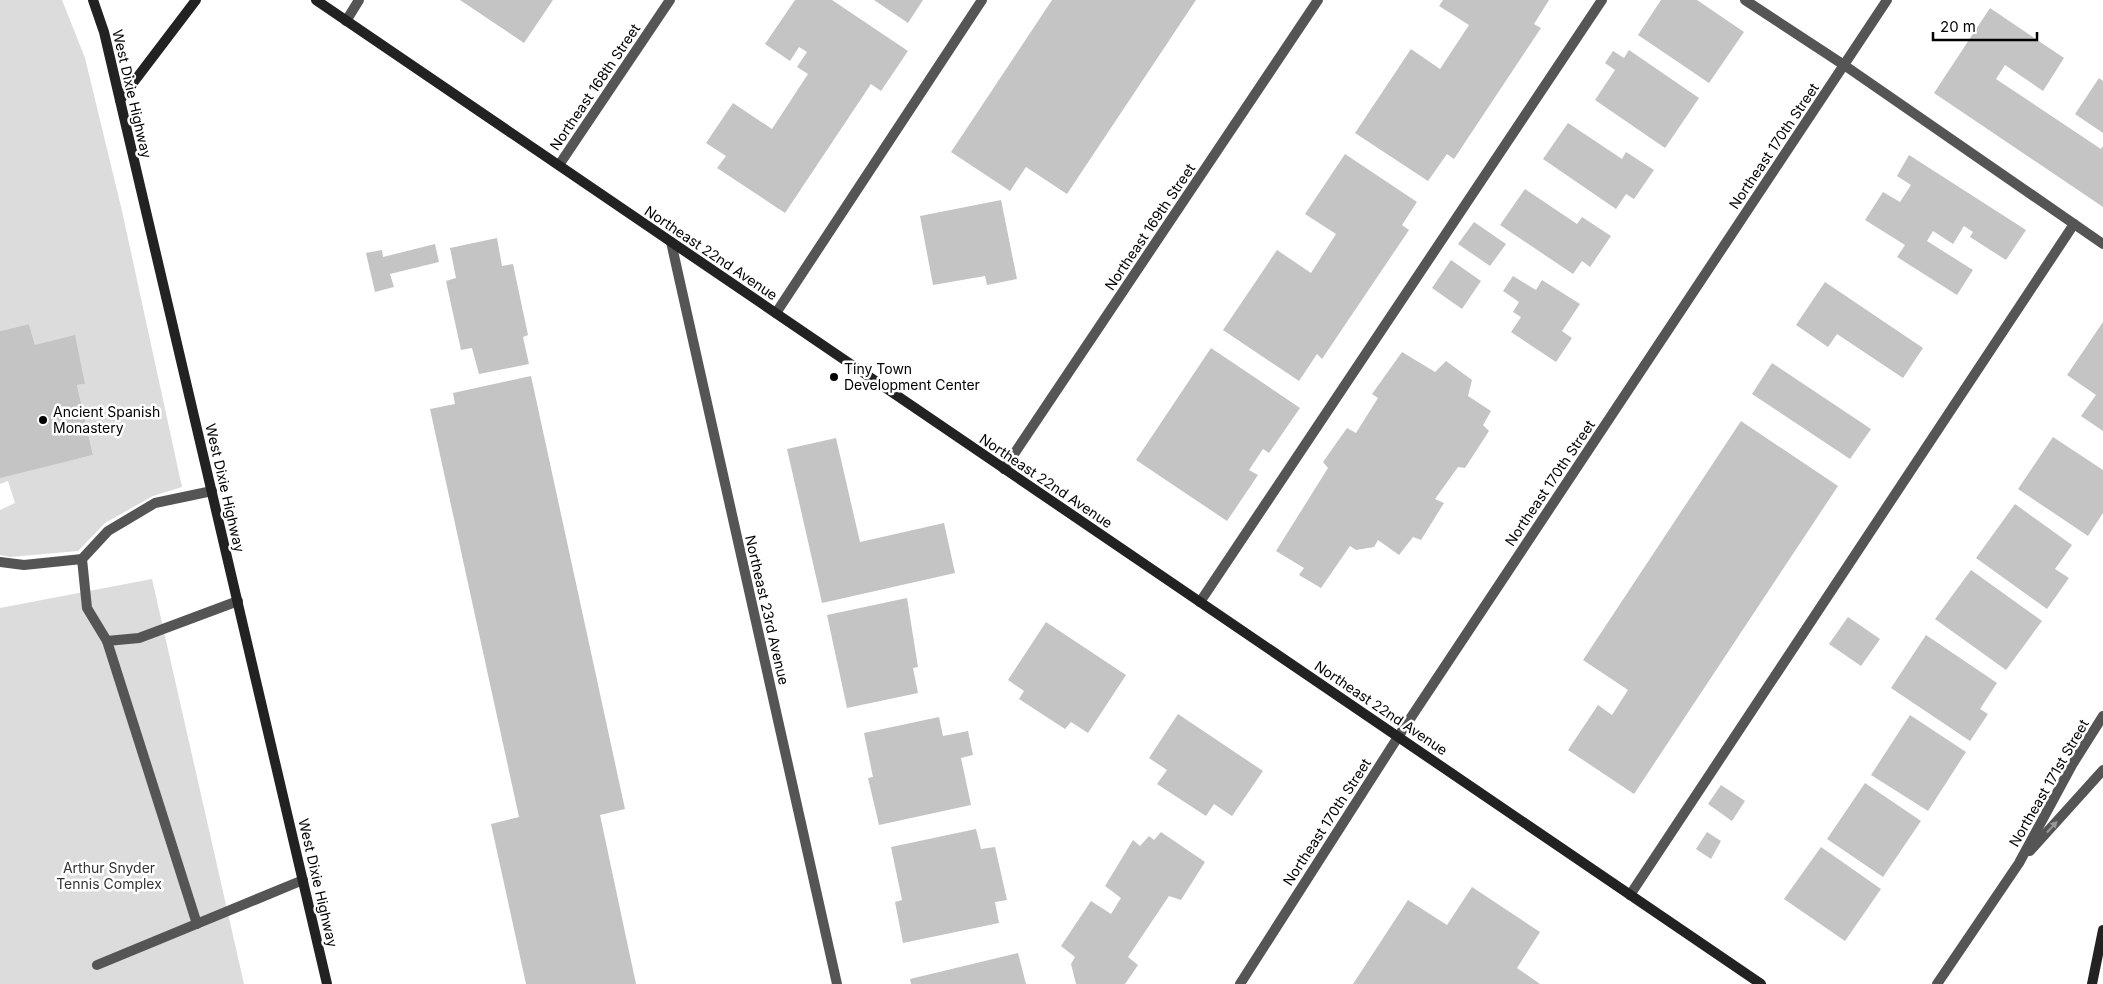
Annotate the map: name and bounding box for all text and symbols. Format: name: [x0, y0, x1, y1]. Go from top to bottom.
scale bar: [1933, 10, 2037, 42]
text: 20 m: [1940, 17, 1976, 36]
street label: Northeast 168th Street: [546, 20, 643, 153]
street label: West Dixie Highway: [109, 28, 156, 160]
street label: Northeast 170th Street: [1725, 79, 1822, 212]
street label: Northeast 169th Street: [1101, 160, 1199, 293]
street label: Northeast 22nd Avenue: [642, 202, 781, 303]
place label: Tiny Town Development Center: [844, 360, 980, 393]
marker: Tiny Town Development Center: [828, 371, 840, 383]
place label: Ancient Spanish Monastery: [53, 403, 160, 436]
marker: Ancient Spanish Monastery: [37, 414, 49, 426]
street label: Northeast 170th Street: [1501, 416, 1598, 549]
street label: West Dixie Highway: [202, 422, 249, 554]
street label: Northeast 22nd Avenue: [977, 430, 1116, 531]
street label: Northeast 23rd Avenue: [742, 533, 793, 686]
street label: Northeast 22nd Avenue: [1312, 657, 1451, 758]
street label: Northeast 171st Street: [2005, 716, 2092, 849]
street label: Northeast 170th Street: [1279, 755, 1374, 888]
street label: West Dixie Highway: [295, 817, 342, 949]
one-way arrow: [2046, 821, 2058, 833]
park label: Arthur Snyder Tennis Complex: [56, 859, 162, 892]

